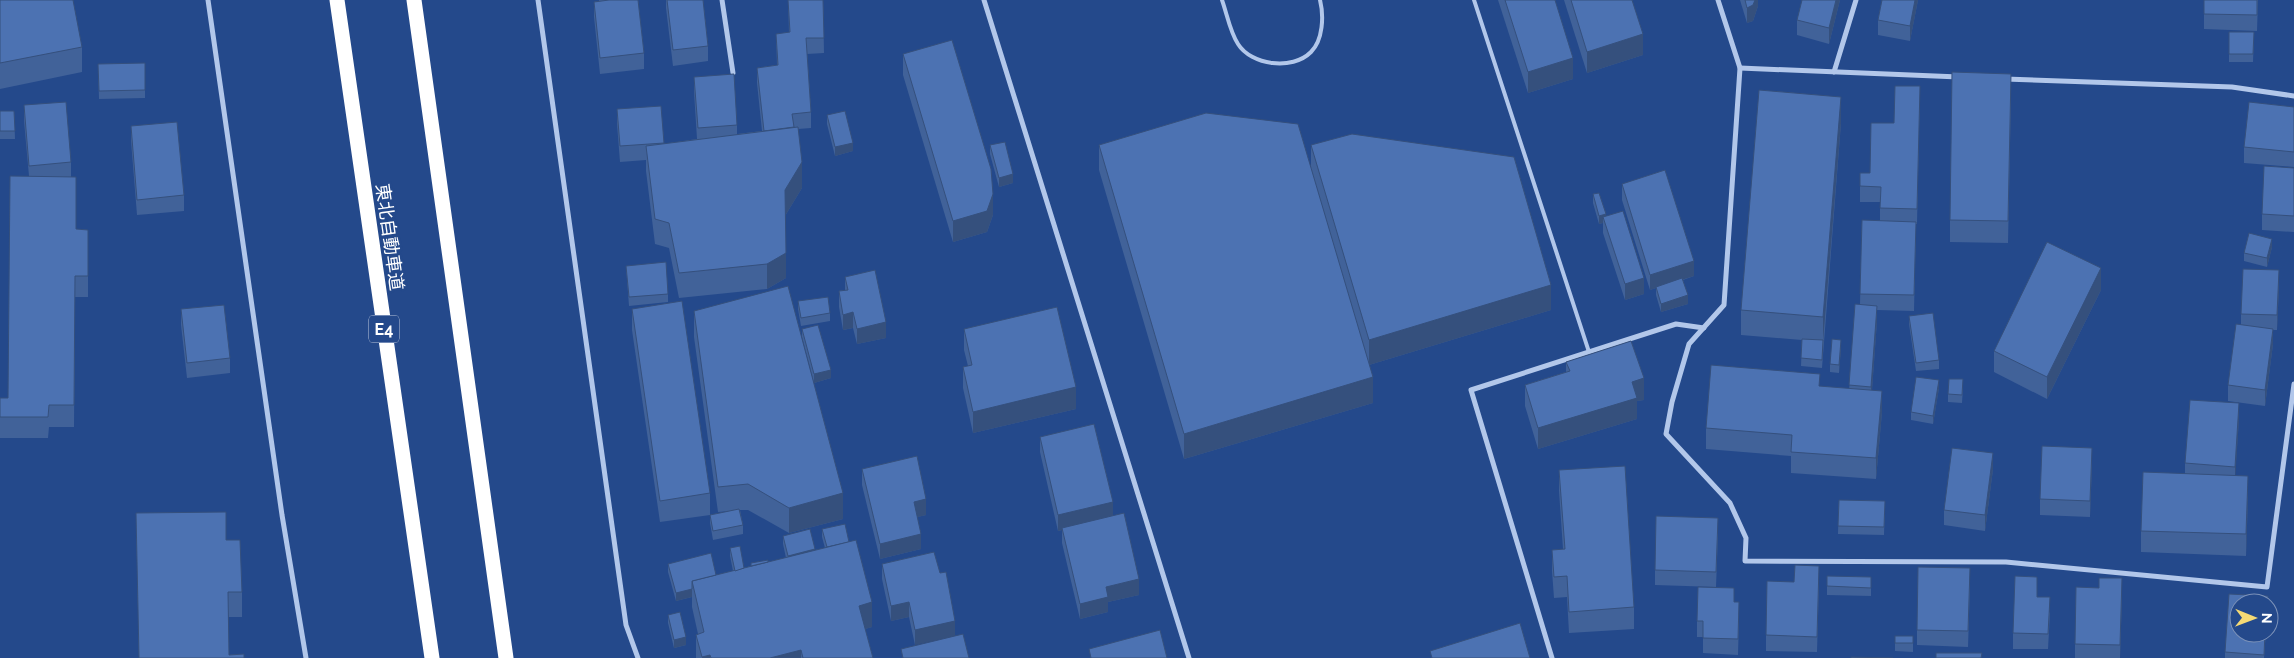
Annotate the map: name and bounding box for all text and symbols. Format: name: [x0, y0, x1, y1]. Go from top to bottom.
street label: 東北自動車道: [372, 182, 408, 292]
road number: E4: [369, 316, 399, 342]
north arrow: [2229, 593, 2279, 643]
text: N: [2259, 613, 2275, 624]

